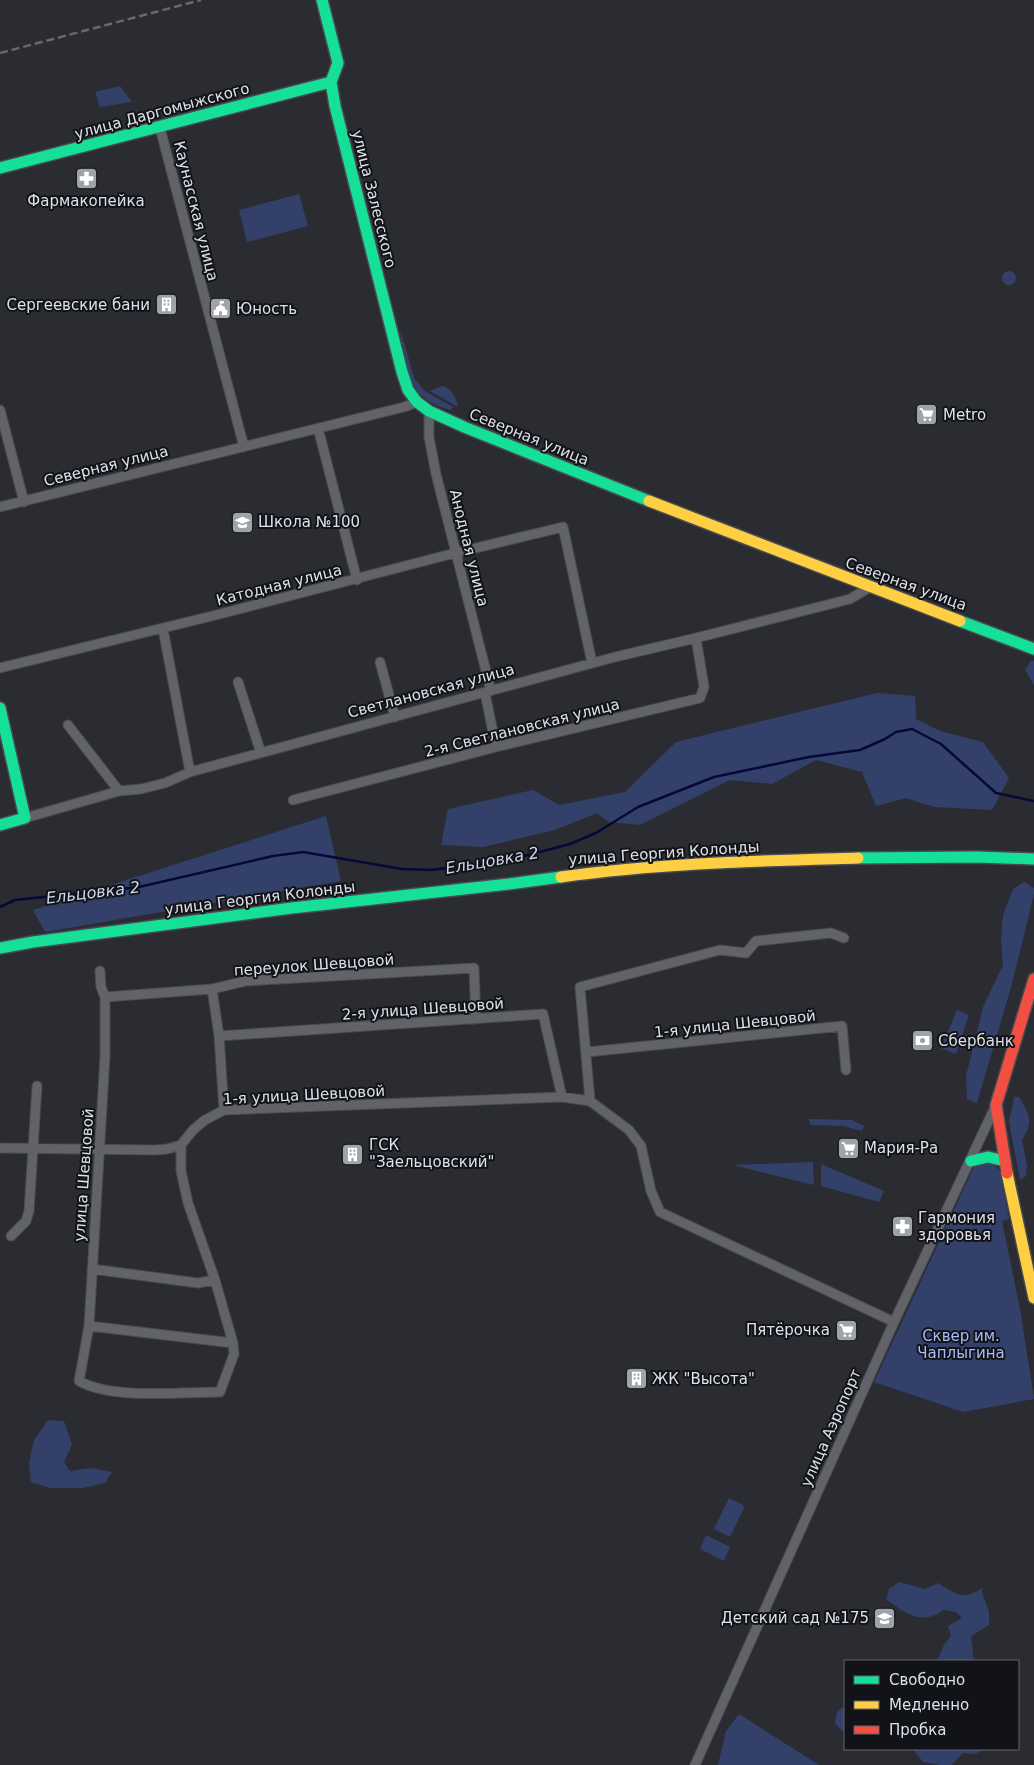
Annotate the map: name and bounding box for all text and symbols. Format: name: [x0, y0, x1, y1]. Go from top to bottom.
street label: улица Даргомыжского: [73, 79, 251, 143]
street label: улица Залесского: [348, 128, 400, 270]
street label: Каунасская улица: [170, 139, 222, 283]
pharmacy icon: Фармакопейка: [74, 166, 98, 190]
place label: Фармакопейка: [27, 192, 145, 210]
building icon: Сергеевские бани: [154, 293, 178, 317]
place label: Сергеевские бани: [7, 296, 150, 314]
public building icon: Юность: [208, 297, 232, 321]
place label: Юность: [236, 300, 297, 318]
supermarket icon: Metro: [915, 403, 939, 427]
street label: Северная улица: [466, 405, 592, 469]
place label: Metro: [943, 406, 986, 424]
street label: Северная улица: [42, 442, 170, 490]
street label: Анодная улица: [446, 488, 492, 608]
school or university icon: Школа №100: [230, 510, 254, 534]
place label: Школа №100: [258, 513, 360, 531]
street label: Северная улица: [843, 554, 969, 614]
street label: Катодная улица: [214, 561, 344, 609]
street label: Светлановская улица: [346, 660, 516, 722]
street label: 2-я Светлановская улица: [423, 695, 621, 761]
street label: улица Георгия Колонды: [568, 837, 760, 869]
water label: Ельцовка 2: [444, 843, 540, 878]
water label: Ельцовка 2: [45, 877, 141, 908]
street label: улица Георгия Колонды: [164, 877, 356, 919]
street label: переулок Шевцовой: [233, 950, 395, 980]
street label: 2-я улица Шевцовой: [341, 994, 505, 1024]
street label: 1-я улица Шевцовой: [653, 1007, 817, 1041]
bank icon: Сбербанк: [910, 1029, 934, 1053]
place label: Сбербанк: [938, 1032, 1014, 1050]
street label: 1-я улица Шевцовой: [222, 1082, 386, 1108]
street label: улица Шевцовой: [70, 1108, 98, 1242]
place label: ГСК "Заельцовский": [369, 1136, 494, 1171]
supermarket icon: Мария-Ра: [836, 1136, 860, 1160]
place label: Мария-Ра: [864, 1139, 938, 1157]
building icon: ГСК "Заельцовский": [341, 1142, 365, 1166]
place label: Гармония здоровья: [918, 1209, 995, 1244]
pharmacy icon: Гармония здоровья: [890, 1215, 914, 1239]
supermarket icon: Пятёрочка: [834, 1318, 858, 1342]
place label: Пятёрочка: [746, 1321, 830, 1339]
park label: Сквер им. Чаплыгина: [917, 1327, 1005, 1362]
street label: улица Аэропорт: [797, 1366, 865, 1490]
building icon: ЖК "Высота": [624, 1367, 648, 1391]
place label: ЖК "Высота": [652, 1370, 755, 1388]
school or university icon: Детский сад №175: [873, 1606, 897, 1630]
place label: Детский сад №175: [721, 1609, 869, 1627]
legend: [844, 1660, 1019, 1750]
text: Свободно: [889, 1671, 965, 1689]
text: Медленно: [889, 1696, 969, 1714]
text: Пробка: [889, 1721, 946, 1739]

